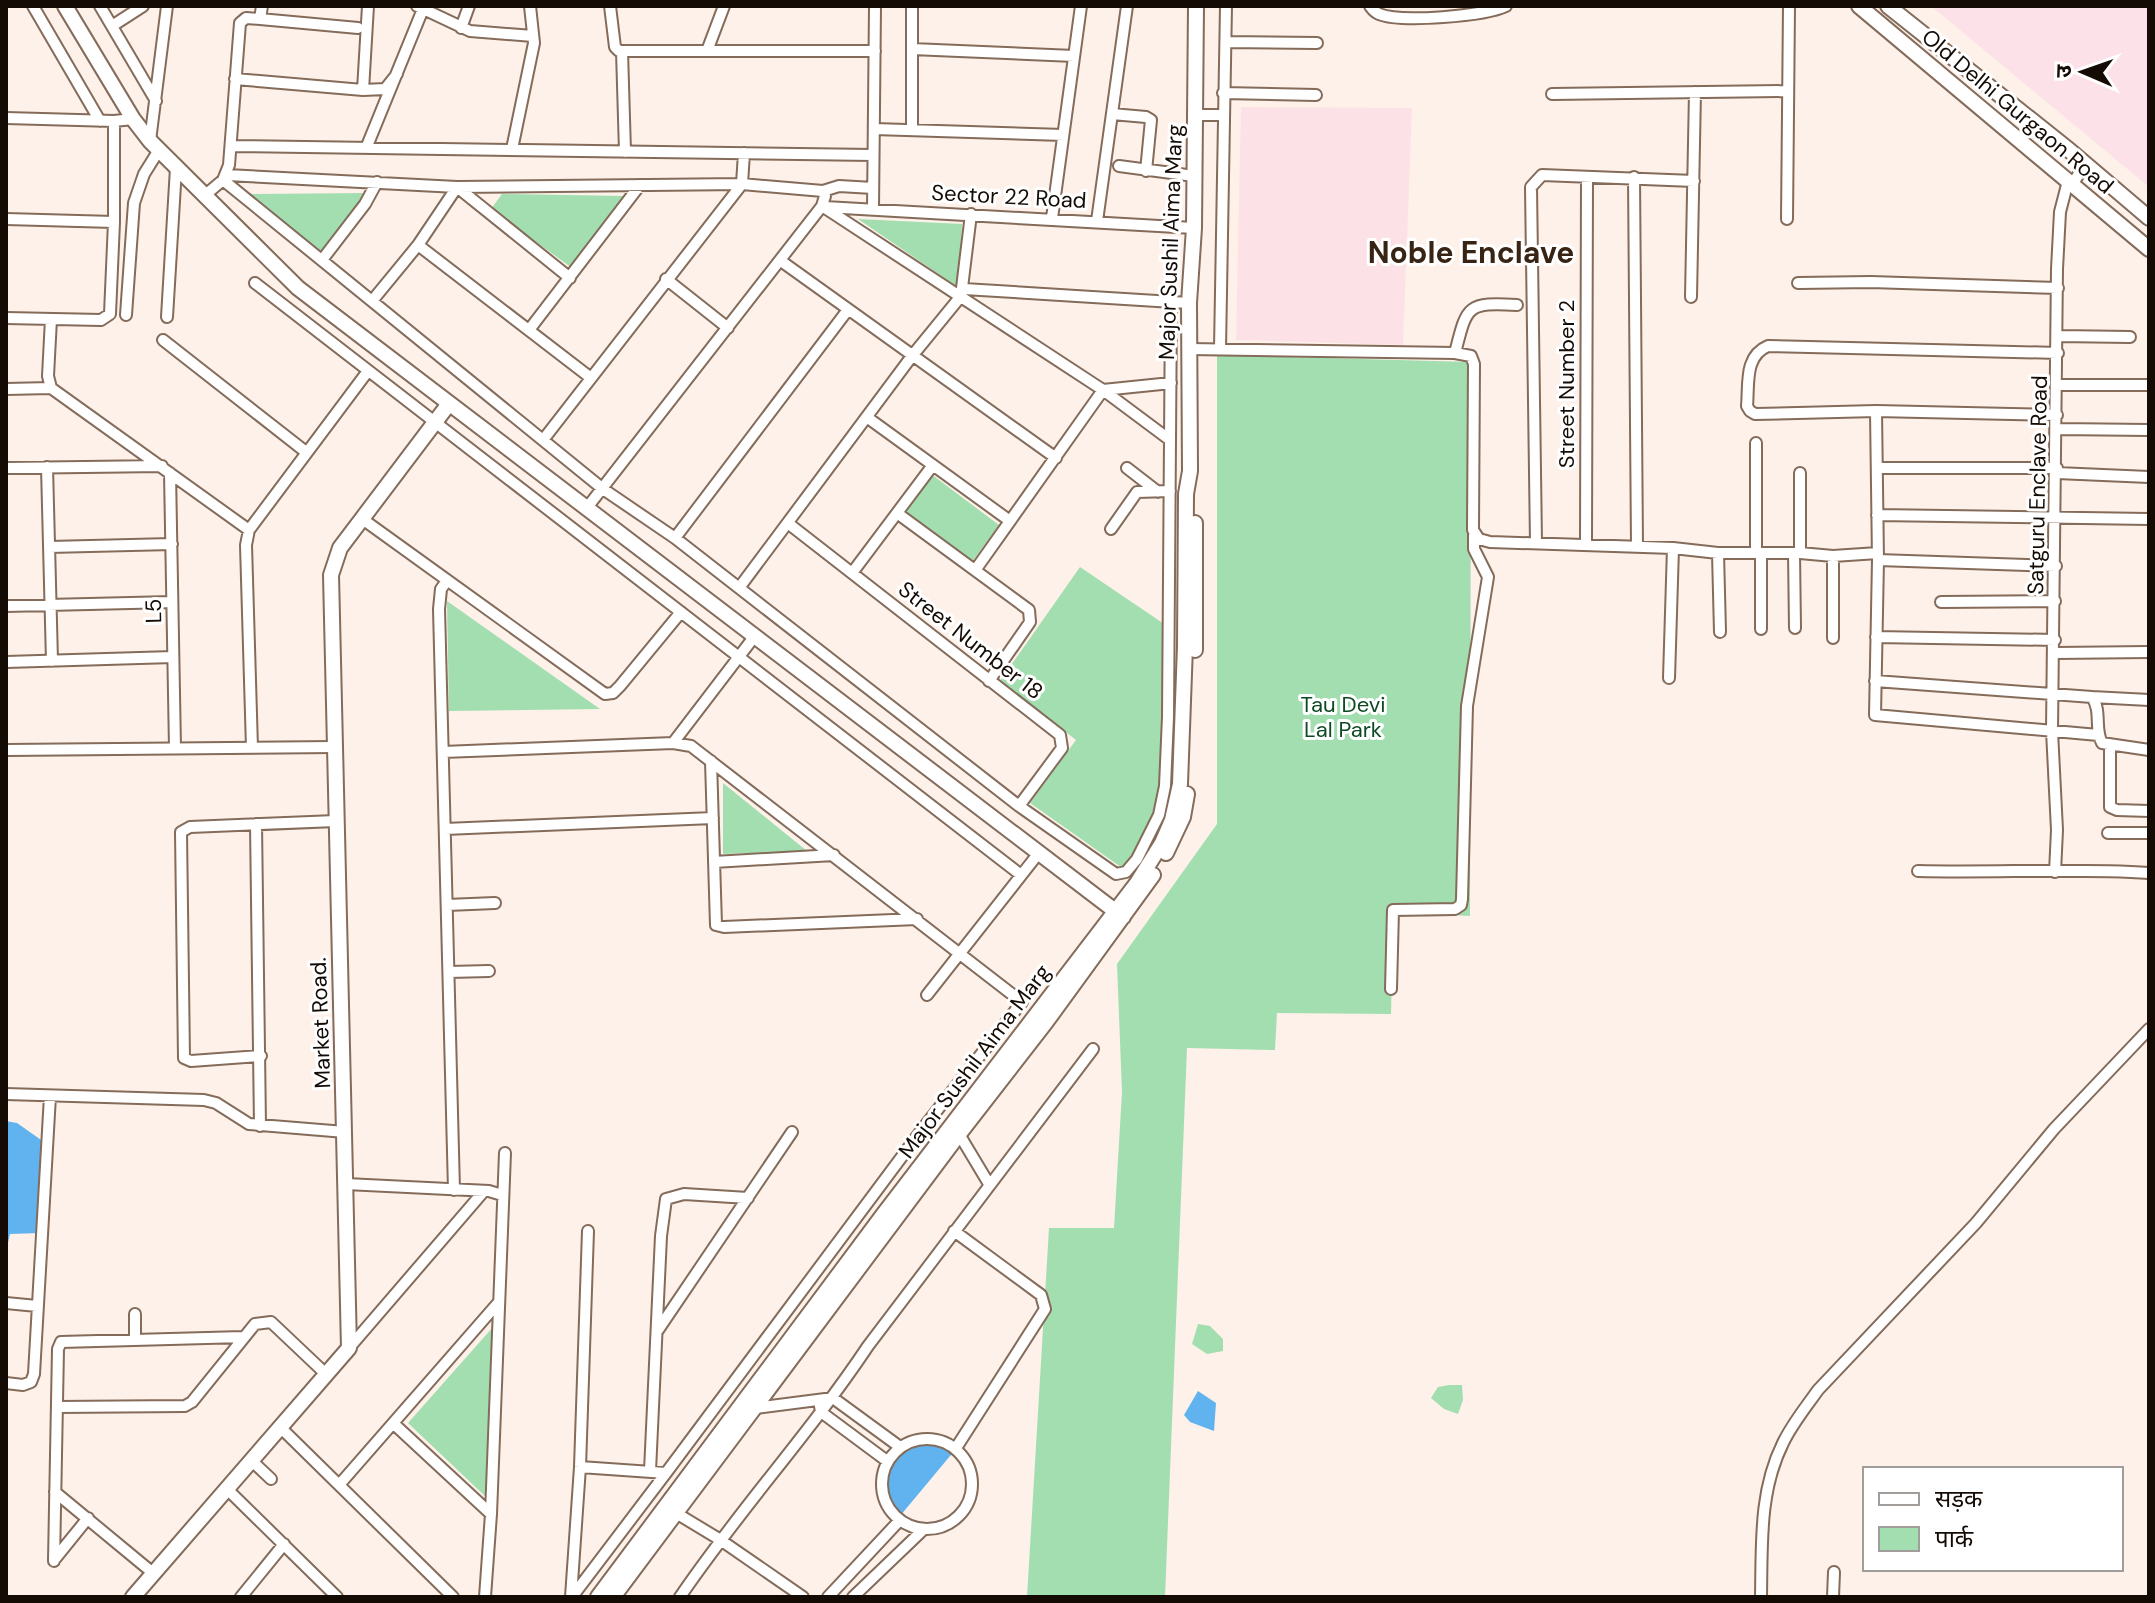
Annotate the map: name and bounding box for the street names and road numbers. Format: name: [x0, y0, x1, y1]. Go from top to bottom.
street label: Old Delhi Gurgaon Road: [1916, 22, 2120, 200]
street label: Major Sushil Aima Marg: [1152, 124, 1189, 360]
street label: Sector 22 Road: [931, 178, 1087, 215]
street label: Street Number 2: [1552, 300, 1581, 468]
street label: Satguru Enclave Road: [2021, 375, 2054, 595]
street label: Street Number 18: [892, 575, 1049, 706]
street label: L5: [139, 598, 168, 624]
street label: Market Road.: [304, 957, 337, 1089]
street label: Major Sushil Aima Marg: [892, 958, 1057, 1164]

